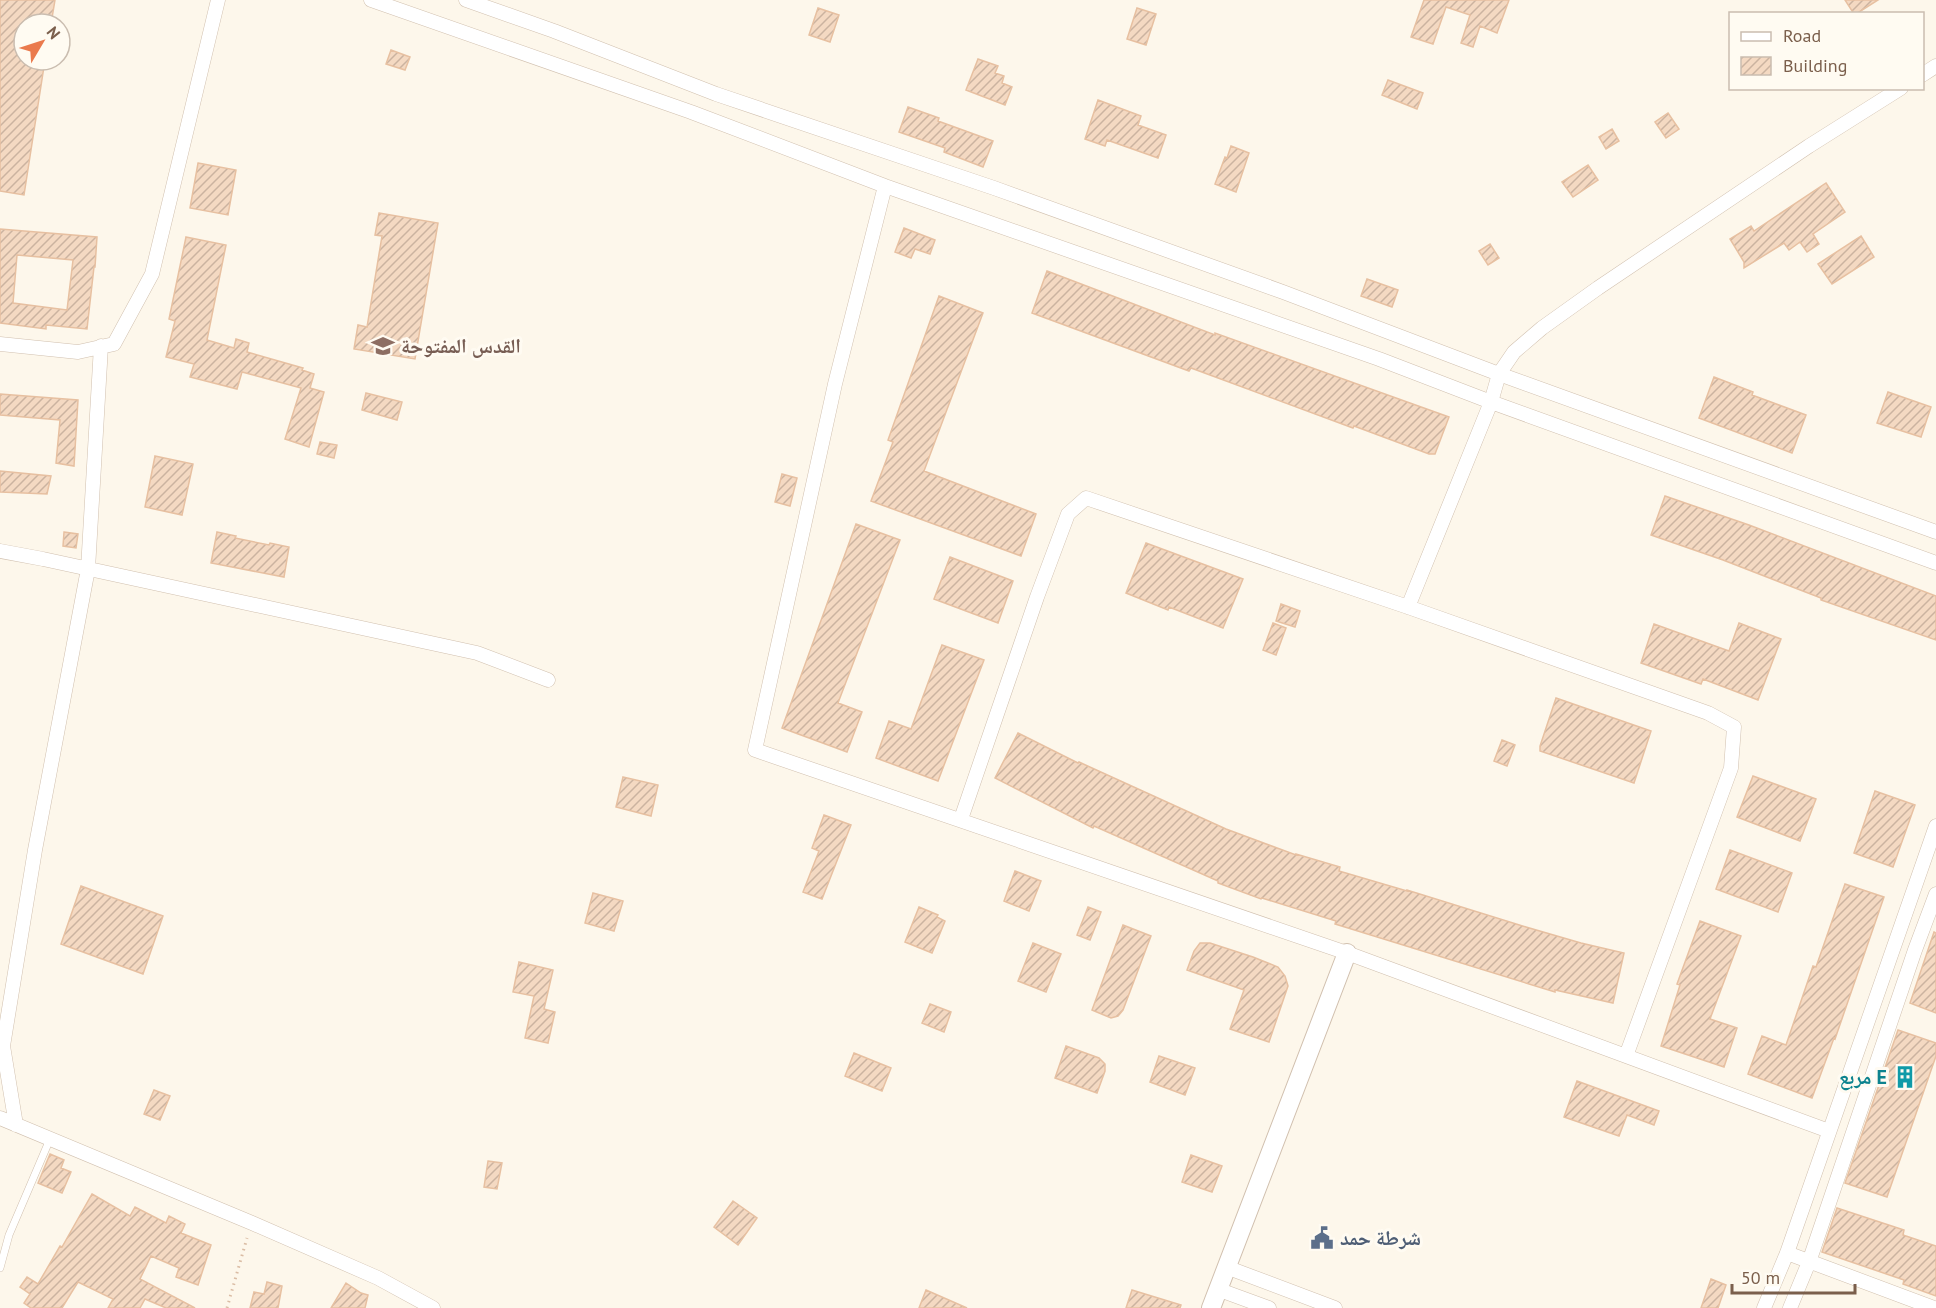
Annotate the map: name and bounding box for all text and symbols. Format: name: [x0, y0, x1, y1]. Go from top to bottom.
north arrow: [12, 12, 72, 72]
legend: [1729, 12, 1924, 90]
text: N: [43, 22, 65, 43]
text: Road: [1783, 24, 1821, 47]
text: Building: [1783, 54, 1847, 77]
school or university icon: القدس المفتوحة: [370, 333, 396, 359]
place label: القدس المفتوحة: [401, 333, 521, 359]
place label: مربع E: [1839, 1064, 1887, 1091]
building icon: مربع E: [1892, 1064, 1918, 1090]
public building icon: شرطة حمد: [1309, 1225, 1335, 1251]
place label: شرطة حمد: [1340, 1225, 1421, 1251]
scale bar: [1732, 1257, 1855, 1295]
text: 50 m: [1741, 1266, 1780, 1289]

